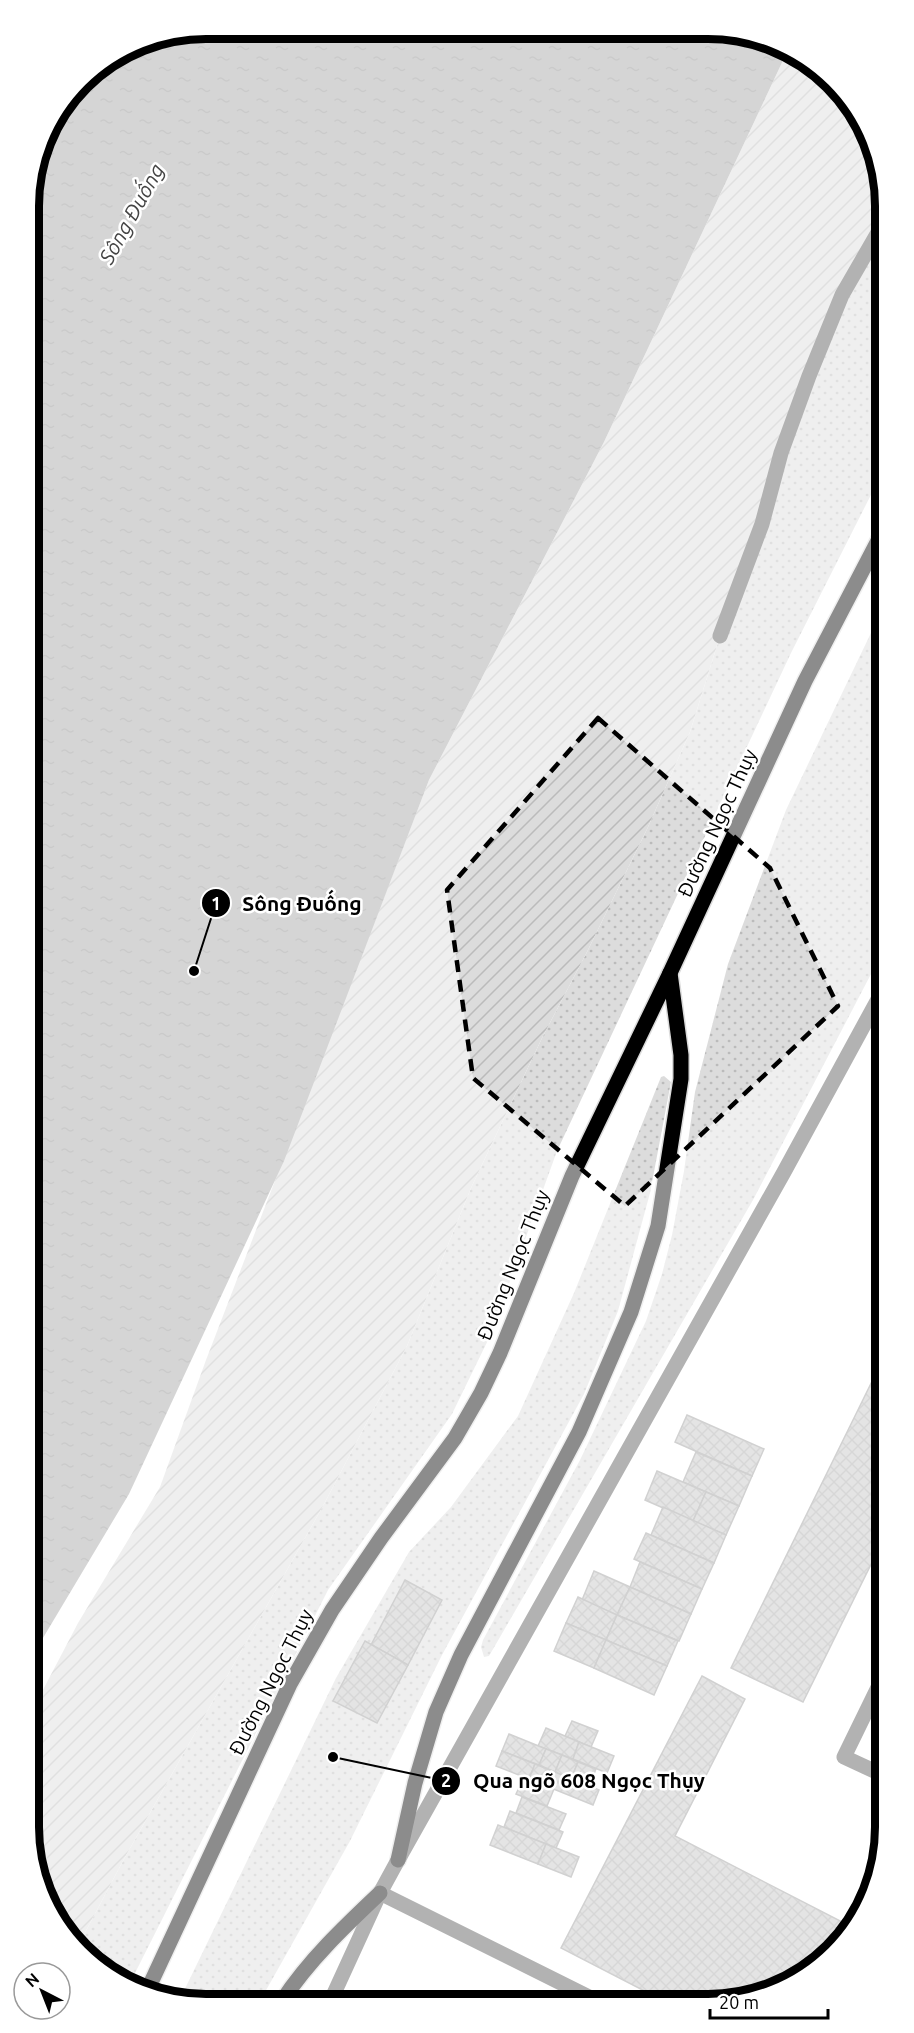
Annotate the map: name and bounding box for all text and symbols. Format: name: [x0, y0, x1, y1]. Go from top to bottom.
water label: Sông Đuống: [91, 158, 168, 269]
street label: Đường Ngọc Thụy: [672, 745, 761, 900]
callout: Sông Đuống: [201, 884, 374, 923]
text: Sông Đuống: [242, 889, 362, 915]
text: 1: [211, 893, 221, 913]
street label: Đường Ngọc Thụy: [472, 1186, 553, 1343]
street label: Đường Ngọc Thụy: [224, 1605, 317, 1758]
callout: Qua ngõ 608 Ngọc Thụy: [431, 1761, 717, 1800]
text: Qua ngõ 608 Ngọc Thụy: [473, 1768, 705, 1792]
text: 2: [441, 1770, 451, 1790]
north arrow: [12, 1961, 72, 2021]
text: N: [22, 1969, 42, 1991]
scale bar: [710, 1982, 828, 2020]
text: 20 m: [719, 1992, 759, 2012]

